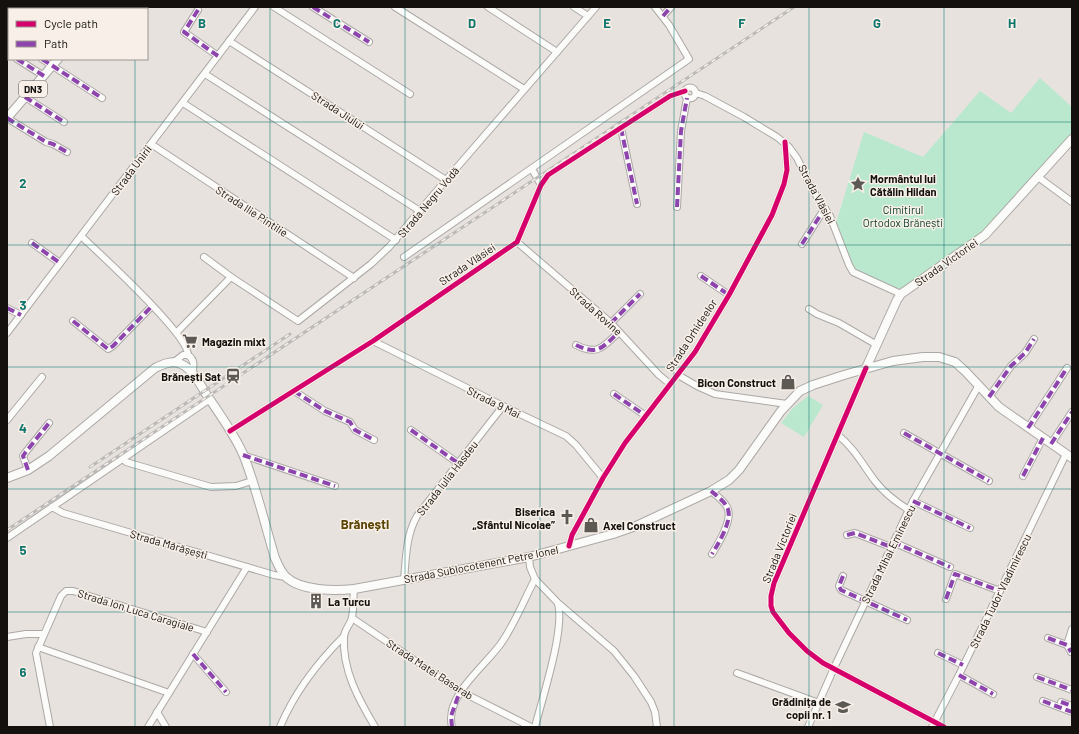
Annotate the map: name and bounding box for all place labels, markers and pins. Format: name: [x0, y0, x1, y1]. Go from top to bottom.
place label: Mormântul lui Cătălin Hildan: [870, 172, 937, 198]
place icon: Mormântul lui Cătălin Hildan: [849, 175, 867, 193]
supermarket icon: Magazin mixt: [181, 332, 199, 350]
place label: Magazin mixt: [202, 335, 266, 348]
station icon: Brănești Sat: [224, 367, 242, 385]
place label: Brănești Sat: [161, 370, 221, 383]
shop icon: Bicon Construct: [779, 373, 797, 391]
place label: Bicon Construct: [697, 376, 776, 389]
place label: Biserica „Sfântul Nicolae”: [473, 505, 555, 531]
church icon: Biserica „Sfântul Nicolae”: [558, 508, 576, 526]
shop icon: Axel Construct: [582, 516, 600, 534]
place label: Axel Construct: [603, 519, 676, 532]
building icon: La Turcu: [307, 592, 325, 610]
place label: La Turcu: [328, 595, 370, 608]
place label: Grădinița de copii nr. 1: [772, 695, 831, 721]
school or university icon: Grădinița de copii nr. 1: [834, 698, 852, 716]

